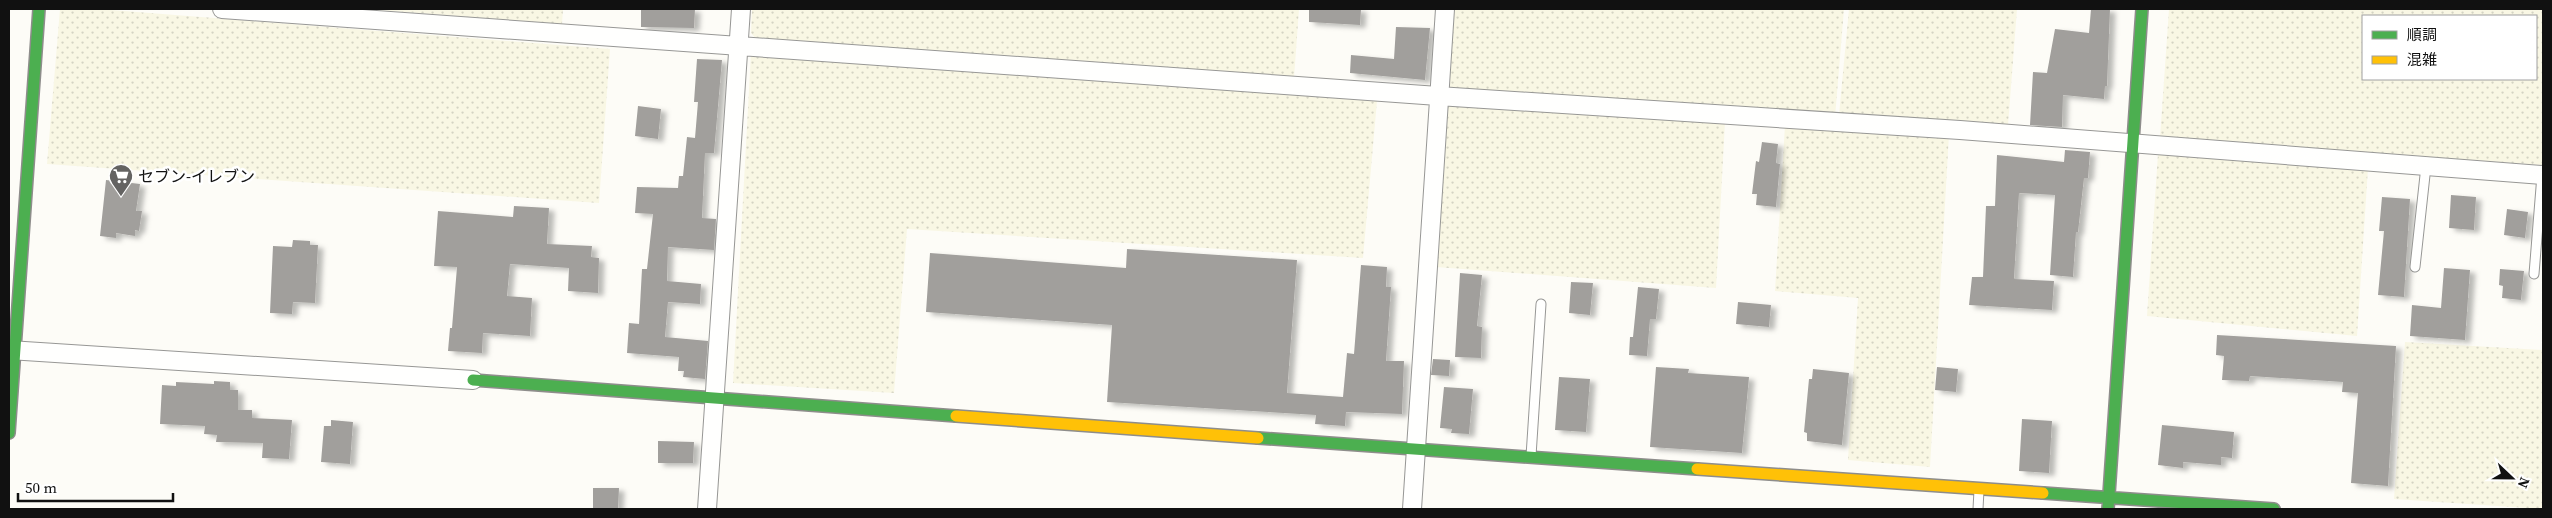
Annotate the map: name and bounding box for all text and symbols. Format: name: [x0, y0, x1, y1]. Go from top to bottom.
legend: [2362, 15, 2537, 80]
text: 順調: [2407, 24, 2437, 45]
text: 混雑: [2407, 49, 2437, 70]
supermarket icon: セブン-イレブン: [108, 163, 134, 197]
place label: セブン-イレブン: [138, 165, 255, 187]
north arrow: [2487, 453, 2537, 503]
scale bar: [18, 470, 172, 502]
text: N: [2513, 474, 2535, 491]
text: 50 m: [25, 477, 57, 498]

